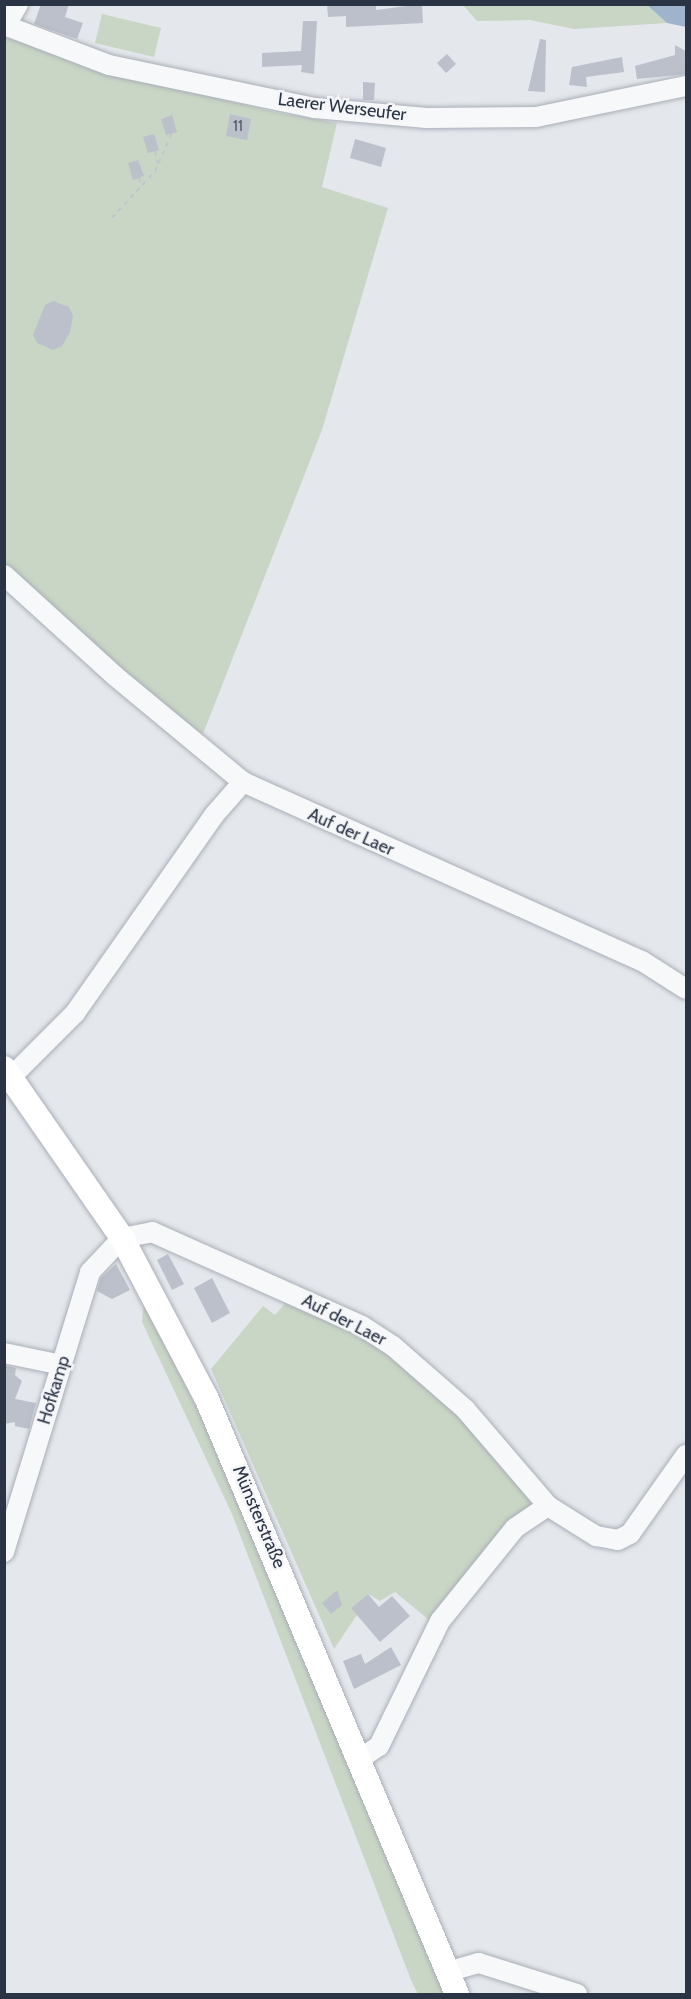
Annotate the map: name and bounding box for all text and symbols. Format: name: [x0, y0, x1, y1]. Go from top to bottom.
street label: Laerer Werseufer: [277, 88, 407, 126]
house number: 11: [233, 118, 243, 136]
street label: Auf der Laer: [305, 803, 397, 861]
street label: Auf der Laer: [298, 1290, 390, 1350]
street label: Hofkamp: [33, 1353, 75, 1427]
street label: Münsterstraße: [228, 1462, 290, 1572]

